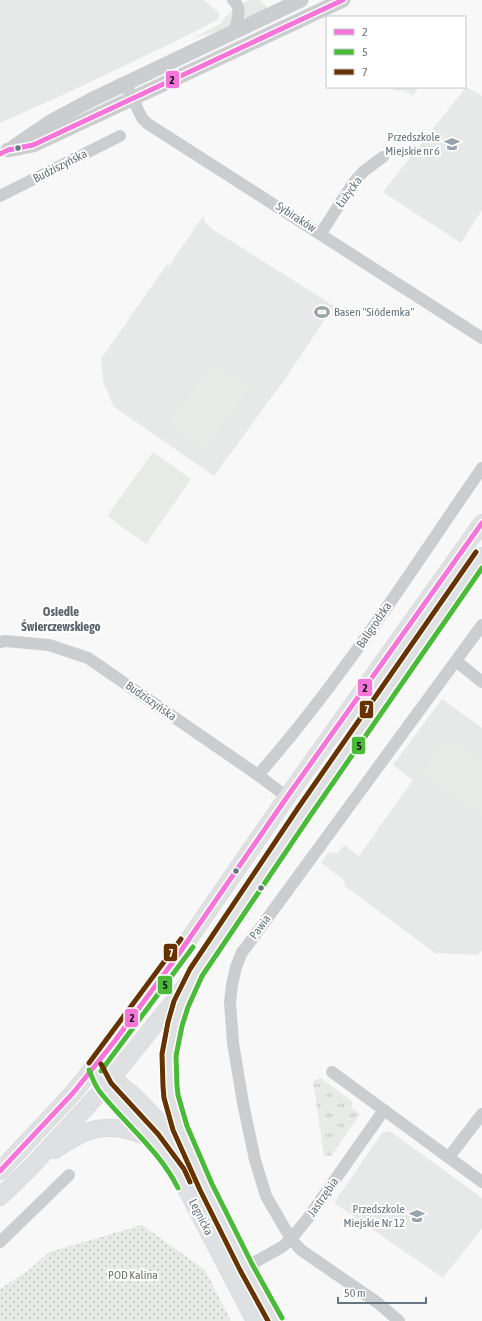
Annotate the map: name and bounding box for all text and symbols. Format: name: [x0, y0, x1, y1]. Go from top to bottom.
legend: [326, 16, 466, 88]
text: 2: [362, 25, 368, 39]
text: 5: [362, 45, 368, 59]
text: 7: [362, 65, 368, 79]
line badge: 2: [165, 70, 180, 89]
text: 2: [169, 74, 175, 86]
place label: Przedszkole Miejskie nr 6: [385, 130, 440, 158]
school or university icon: Przedszkole Miejskie nr 6: [443, 135, 461, 153]
unlabelled marker: [13, 143, 23, 153]
street label: Budziszyńska: [31, 146, 89, 186]
street label: Łużycka: [333, 174, 365, 210]
street label: Sybiraków: [273, 199, 319, 235]
sports icon: Basen "Siódemka": [313, 303, 331, 321]
place label: Basen "Siódemka": [334, 305, 414, 319]
street label: Baligrodzka: [354, 599, 394, 651]
district label: Osiedle Świerczewskiego: [21, 604, 101, 634]
street label: Budziszyńska: [123, 678, 179, 724]
line badge: 2: [357, 678, 373, 697]
text: 2: [362, 682, 368, 694]
line badge: 7: [359, 700, 374, 719]
text: 7: [364, 703, 370, 715]
line badge: 5: [351, 736, 366, 755]
text: 5: [356, 740, 362, 752]
unlabelled marker: [231, 866, 241, 876]
unlabelled marker: [256, 883, 266, 893]
street label: Pawia: [246, 912, 274, 942]
line badge: 7: [163, 943, 178, 962]
text: 7: [168, 947, 174, 959]
line badge: 5: [157, 975, 173, 995]
text: 5: [162, 979, 168, 991]
line badge: 2: [124, 1008, 139, 1028]
text: 2: [129, 1012, 135, 1024]
street label: Jastrzębia: [305, 1175, 341, 1219]
street label: Legnicka: [186, 1196, 216, 1238]
place label: Przedszkole Miejskie Nr 12: [343, 1202, 405, 1230]
school or university icon: Przedszkole Miejskie Nr 12: [408, 1207, 426, 1225]
park label: POD Kalina: [108, 1268, 158, 1282]
scale bar: [338, 1279, 426, 1305]
text: 50 m: [344, 1286, 366, 1300]

